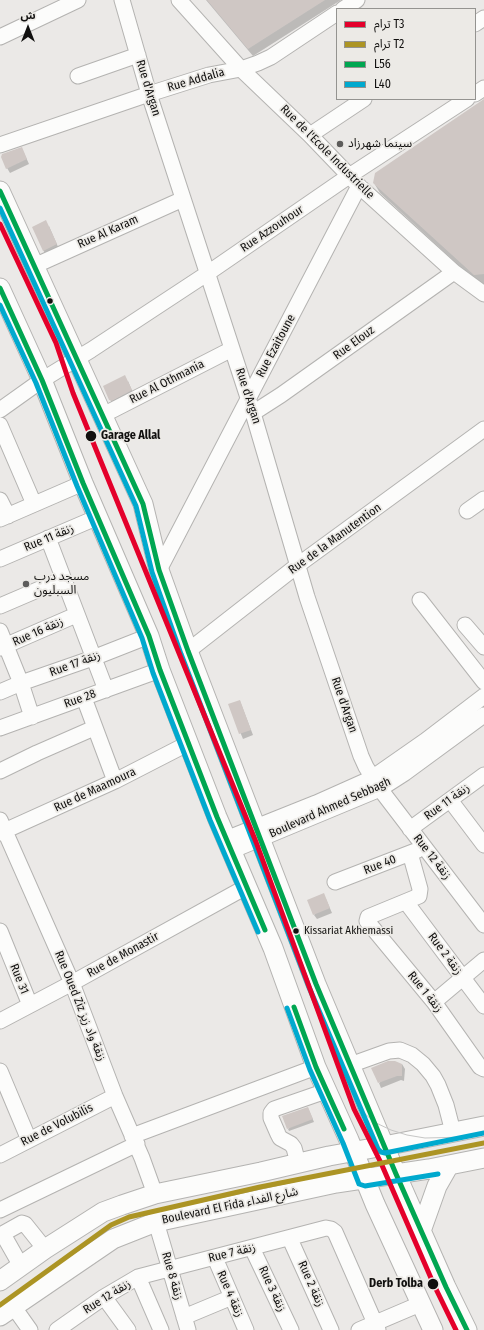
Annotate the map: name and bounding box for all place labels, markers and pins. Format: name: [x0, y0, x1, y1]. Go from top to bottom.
place label: سينما شهرزاد: [348, 137, 412, 151]
marker: سينما شهرزاد: [335, 139, 345, 149]
unlabelled marker: [45, 296, 55, 306]
marker: Garage Allal: [84, 429, 98, 443]
place label: Garage Allal: [101, 429, 160, 443]
place label: مسجد درب السبليون: [34, 570, 89, 598]
marker: مسجد درب السبليون: [21, 579, 31, 589]
place label: Kissariat Akhemassi: [304, 924, 393, 938]
marker: Kissariat Akhemassi: [291, 926, 301, 936]
place label: Derb Tolba: [369, 1277, 423, 1291]
marker: Derb Tolba: [426, 1277, 440, 1291]

